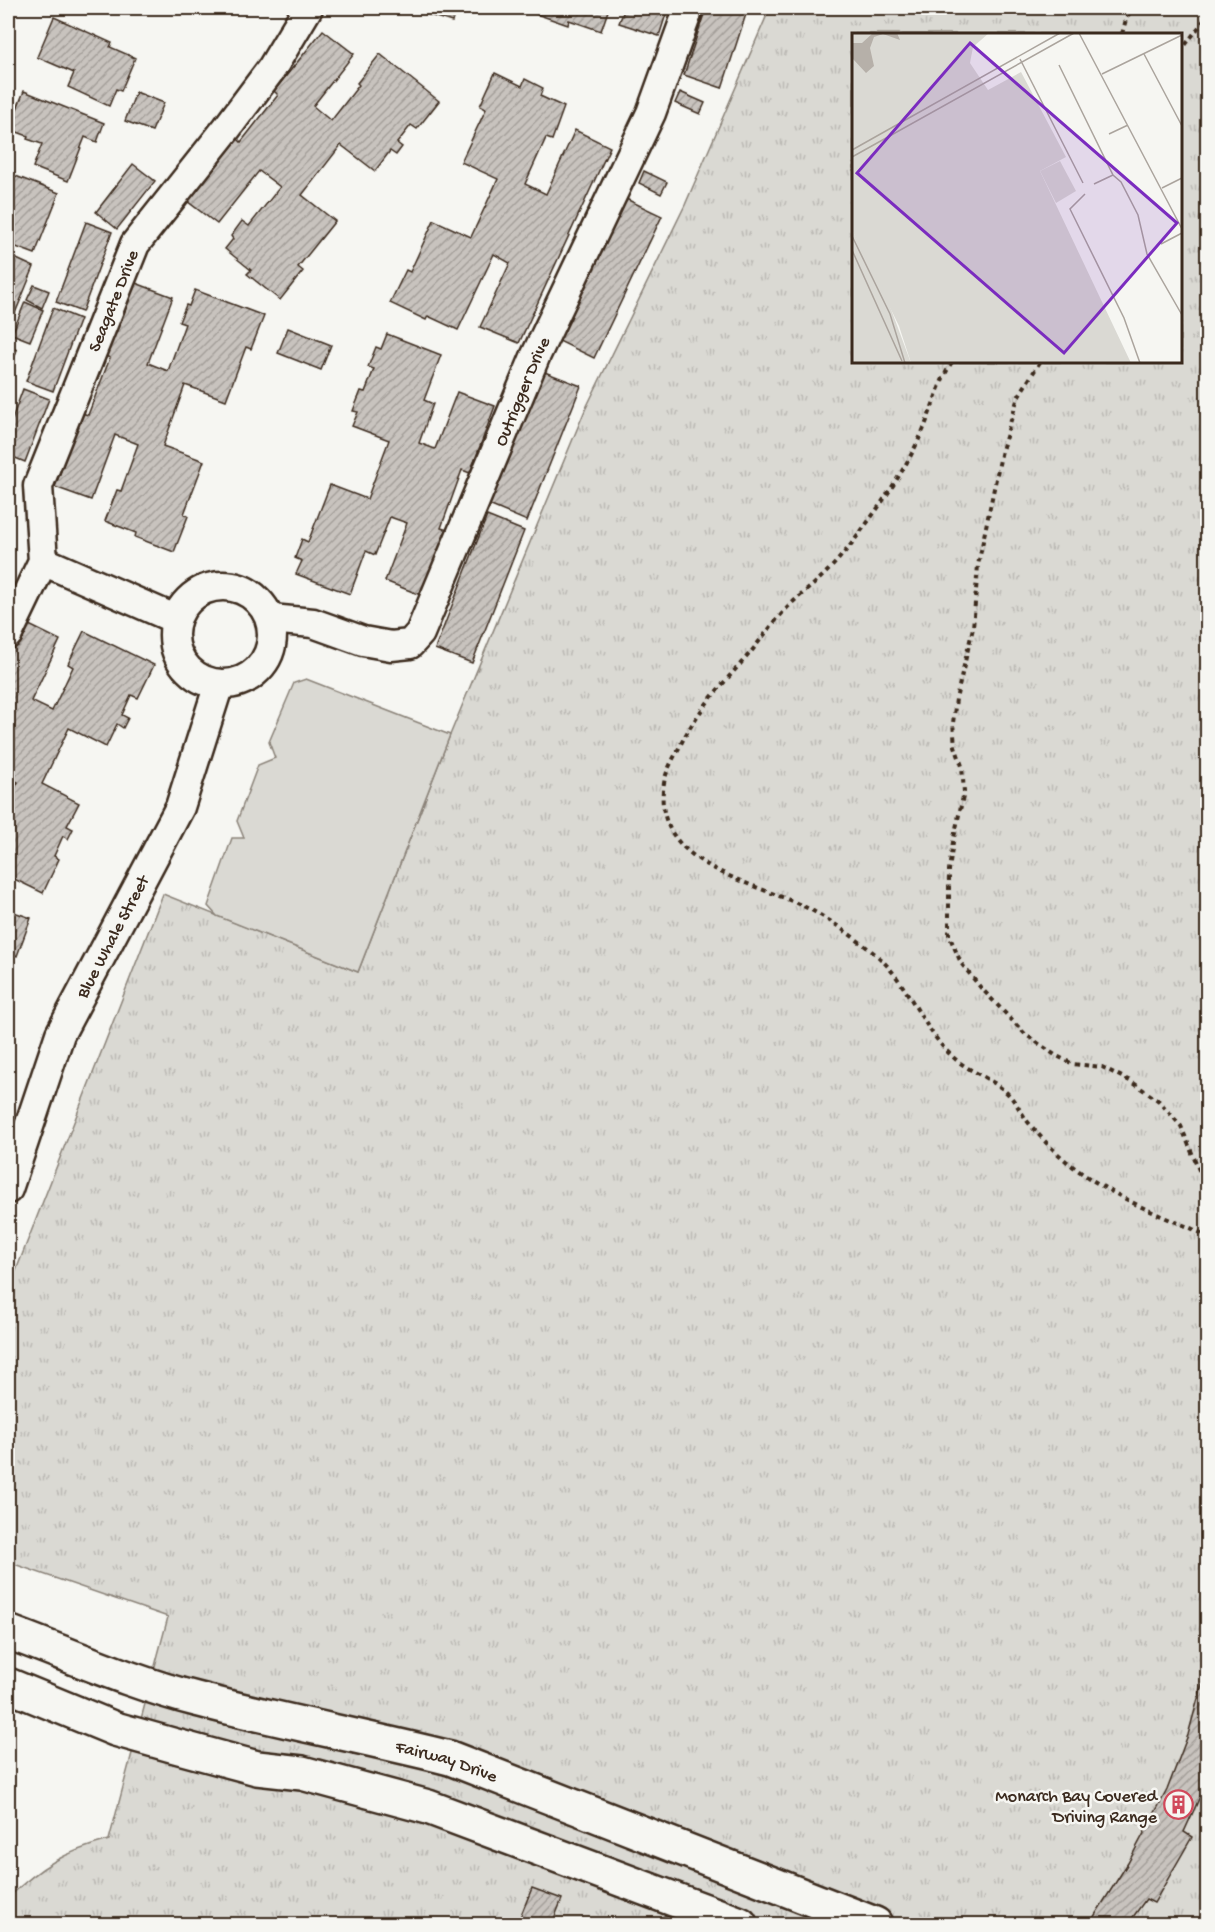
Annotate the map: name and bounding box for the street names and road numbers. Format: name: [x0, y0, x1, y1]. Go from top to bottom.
street label: Seagate Drive: [85, 247, 145, 355]
street label: Outrigger Drive: [491, 333, 556, 450]
street label: Blue Whale Street: [72, 871, 156, 1003]
street label: Fairway Drive: [392, 1737, 501, 1789]

